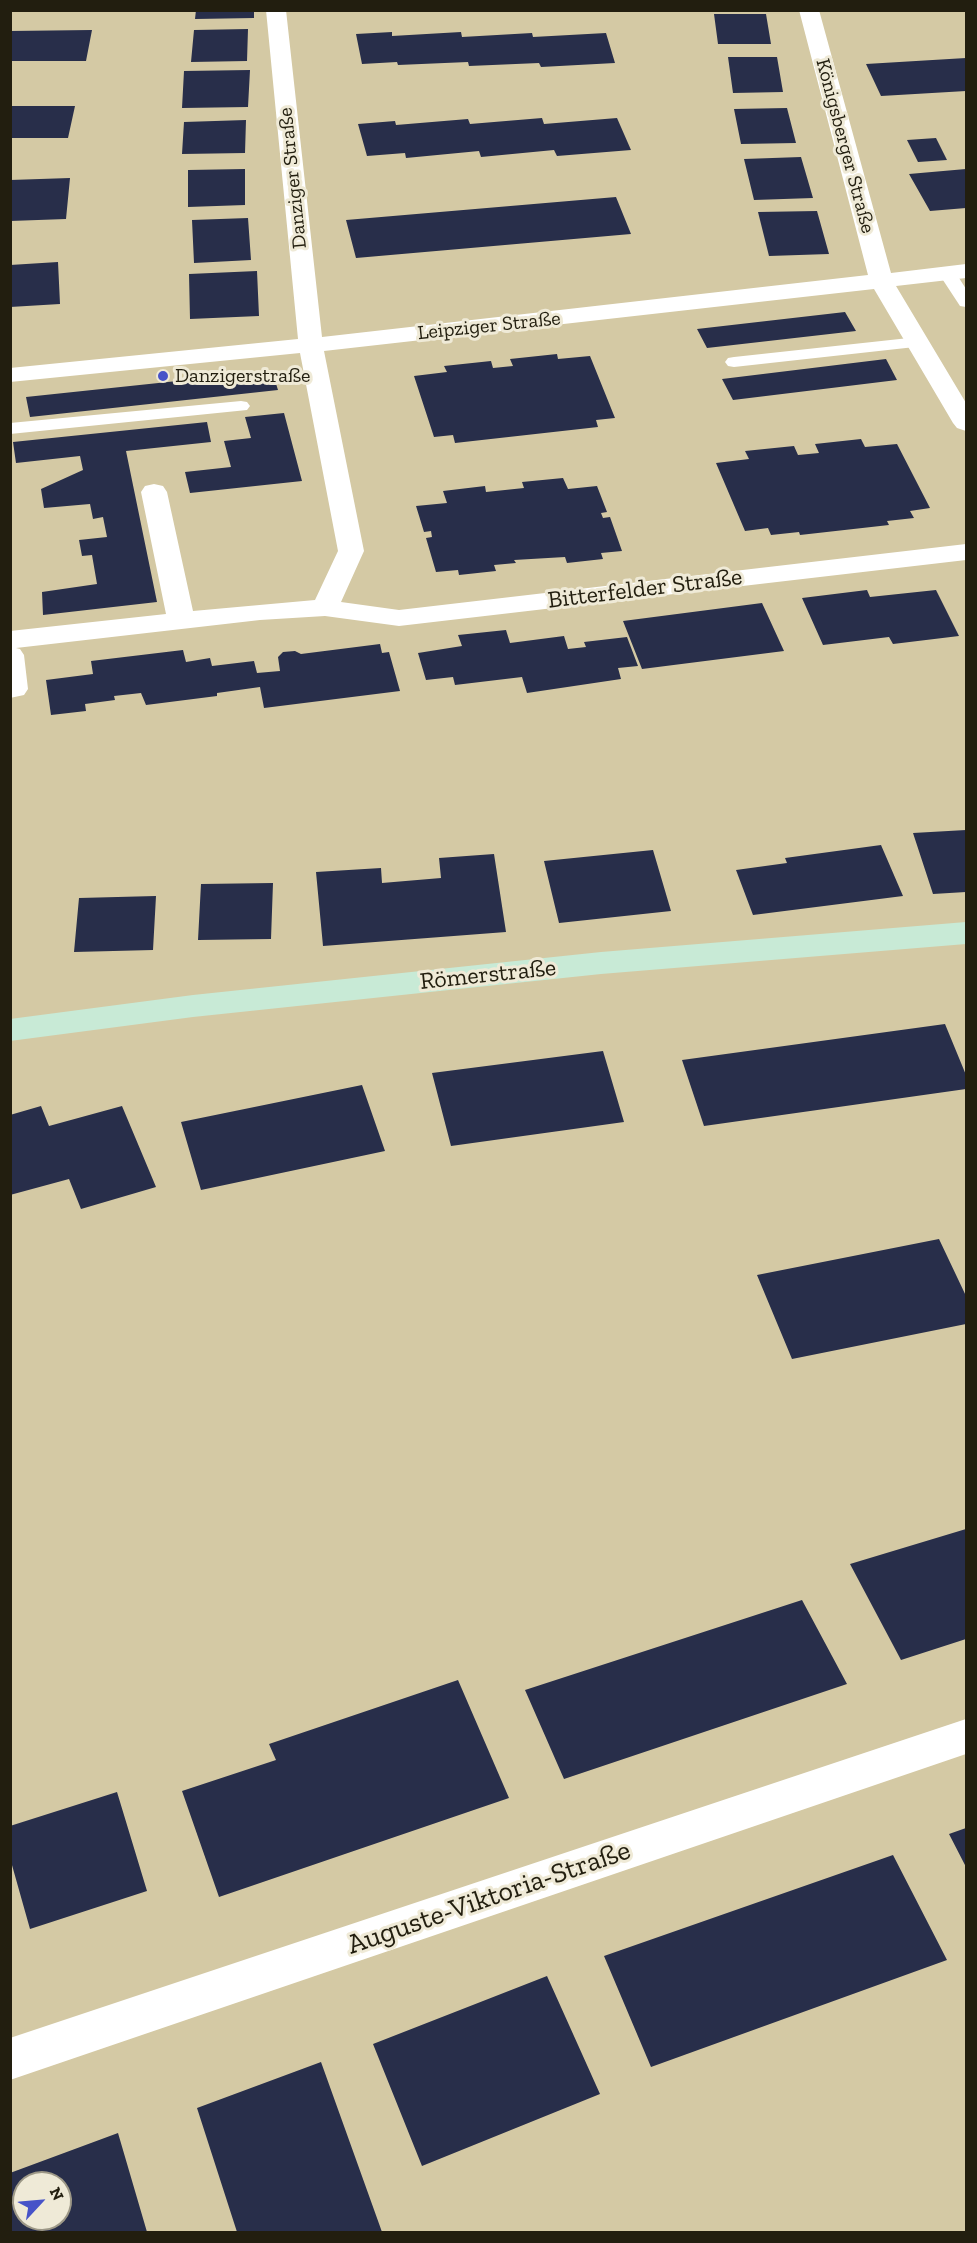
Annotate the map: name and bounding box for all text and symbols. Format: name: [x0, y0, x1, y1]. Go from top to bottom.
street label: Königsberger Straße: [810, 56, 880, 236]
street label: Danziger Straße: [274, 106, 312, 250]
street label: Leipziger Straße: [416, 307, 562, 345]
place label: Danzigerstraße: [175, 364, 310, 388]
marker: Danzigerstraße: [156, 369, 170, 383]
street label: Bitterfelder Straße: [546, 563, 744, 615]
street label: Römerstraße: [418, 954, 558, 996]
street label: Auguste-Viktoria-Straße: [343, 1834, 635, 1962]
north arrow: [12, 2171, 72, 2231]
text: N: [46, 2184, 68, 2203]

